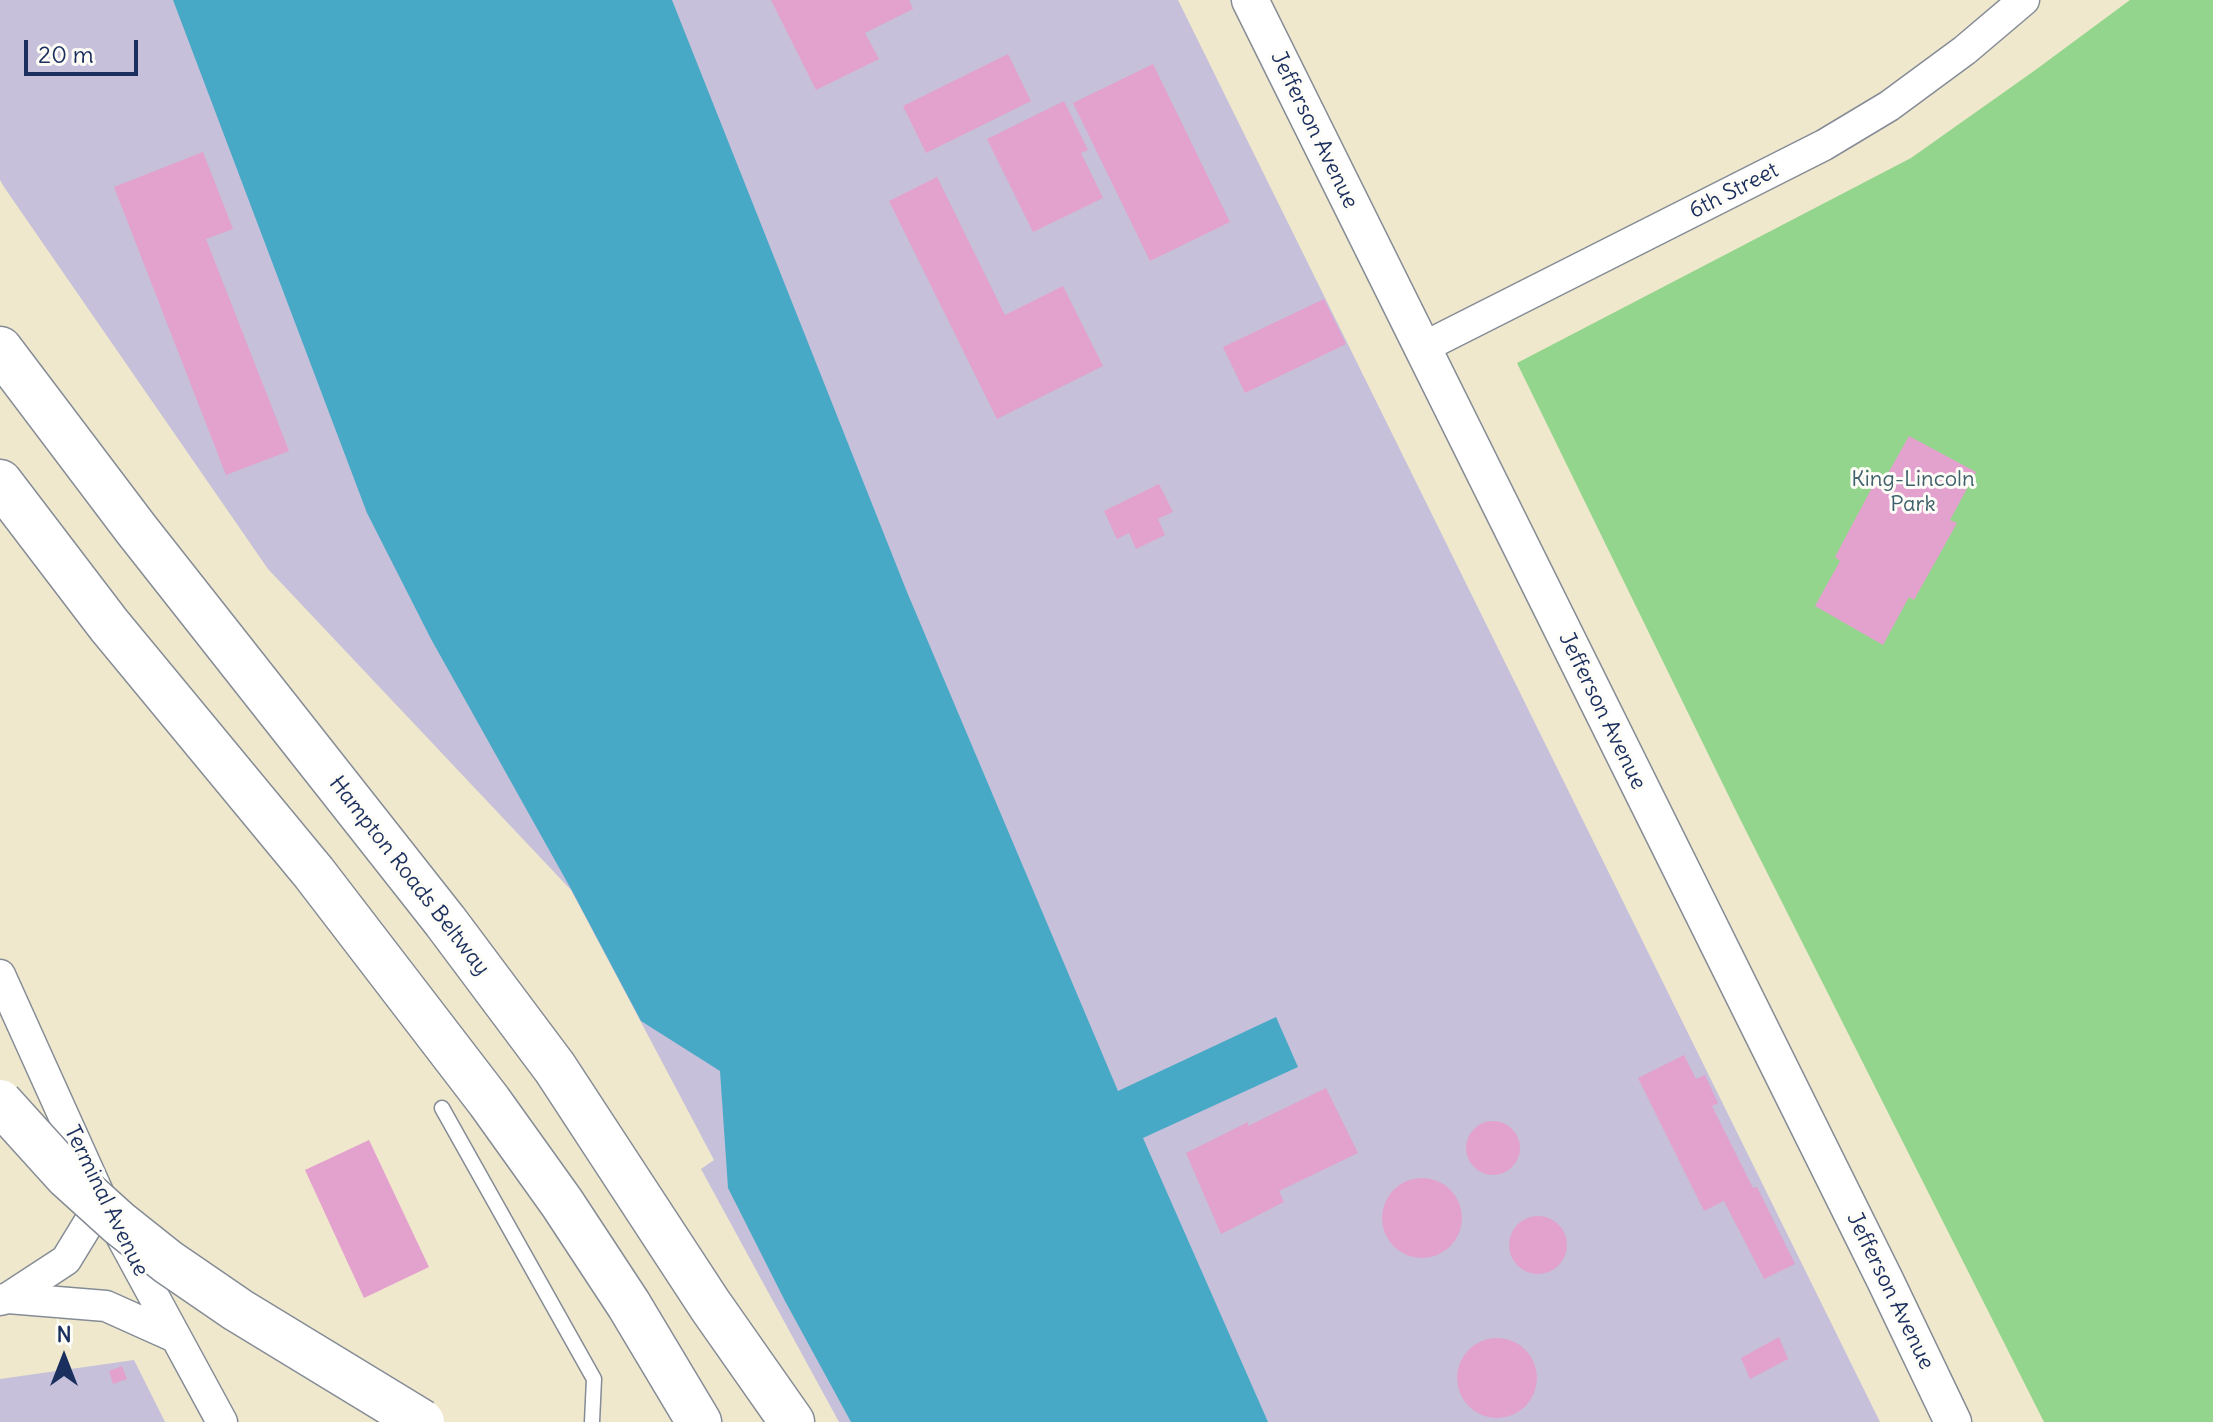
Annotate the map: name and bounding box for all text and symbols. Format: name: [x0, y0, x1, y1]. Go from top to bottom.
scale bar: [28, 24, 142, 74]
text: 20 m: [38, 39, 94, 69]
street label: Jefferson Avenue: [1264, 47, 1364, 213]
street label: 6th Street: [1685, 157, 1783, 225]
park label: King-Lincoln Park: [1851, 467, 1975, 518]
street label: Jefferson Avenue: [1552, 628, 1652, 794]
street label: Hampton Roads Beltway: [323, 771, 495, 981]
street label: Terminal Avenue: [58, 1121, 154, 1281]
street label: Jefferson Avenue: [1840, 1208, 1940, 1374]
north arrow: [24, 1318, 104, 1398]
text: N: [56, 1320, 72, 1348]

